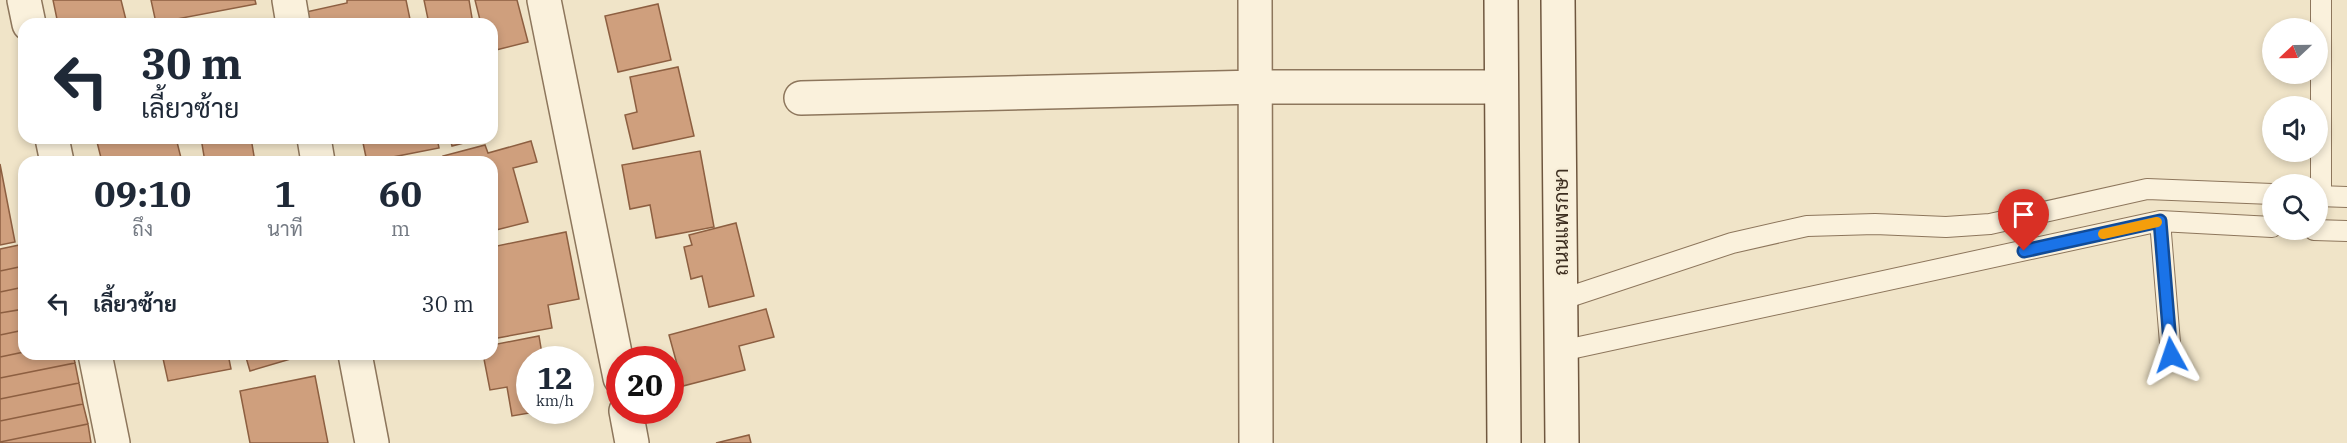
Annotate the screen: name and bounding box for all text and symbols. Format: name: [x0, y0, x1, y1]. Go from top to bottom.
north arrow: [2262, 18, 2328, 84]
map controls: [2262, 18, 2328, 240]
text: 30 m: [141, 36, 242, 91]
icon: left: [42, 42, 120, 120]
text: เลี้ยวซ้าย: [141, 90, 239, 125]
button: sound: [2262, 96, 2328, 162]
street label: ถนนแพรกษา: [1547, 168, 1574, 276]
text: 09:10: [94, 170, 191, 217]
text: 1: [274, 170, 296, 217]
text: 60: [379, 170, 422, 217]
button: search: [2262, 174, 2328, 240]
pin: [1998, 189, 2049, 251]
icon: arrive: [2007, 198, 2040, 231]
text: ถึง: [132, 215, 153, 242]
text: นาที: [267, 215, 303, 242]
text: m: [391, 215, 410, 242]
icon: left: [42, 287, 75, 320]
text: เลี้ยวซ้าย: [93, 289, 177, 318]
text: 30 m: [422, 289, 474, 318]
position arrow: [2139, 323, 2203, 387]
speed limit sign: 20: [606, 346, 684, 424]
text: 12: [537, 358, 573, 397]
text: km/h: [536, 391, 574, 410]

